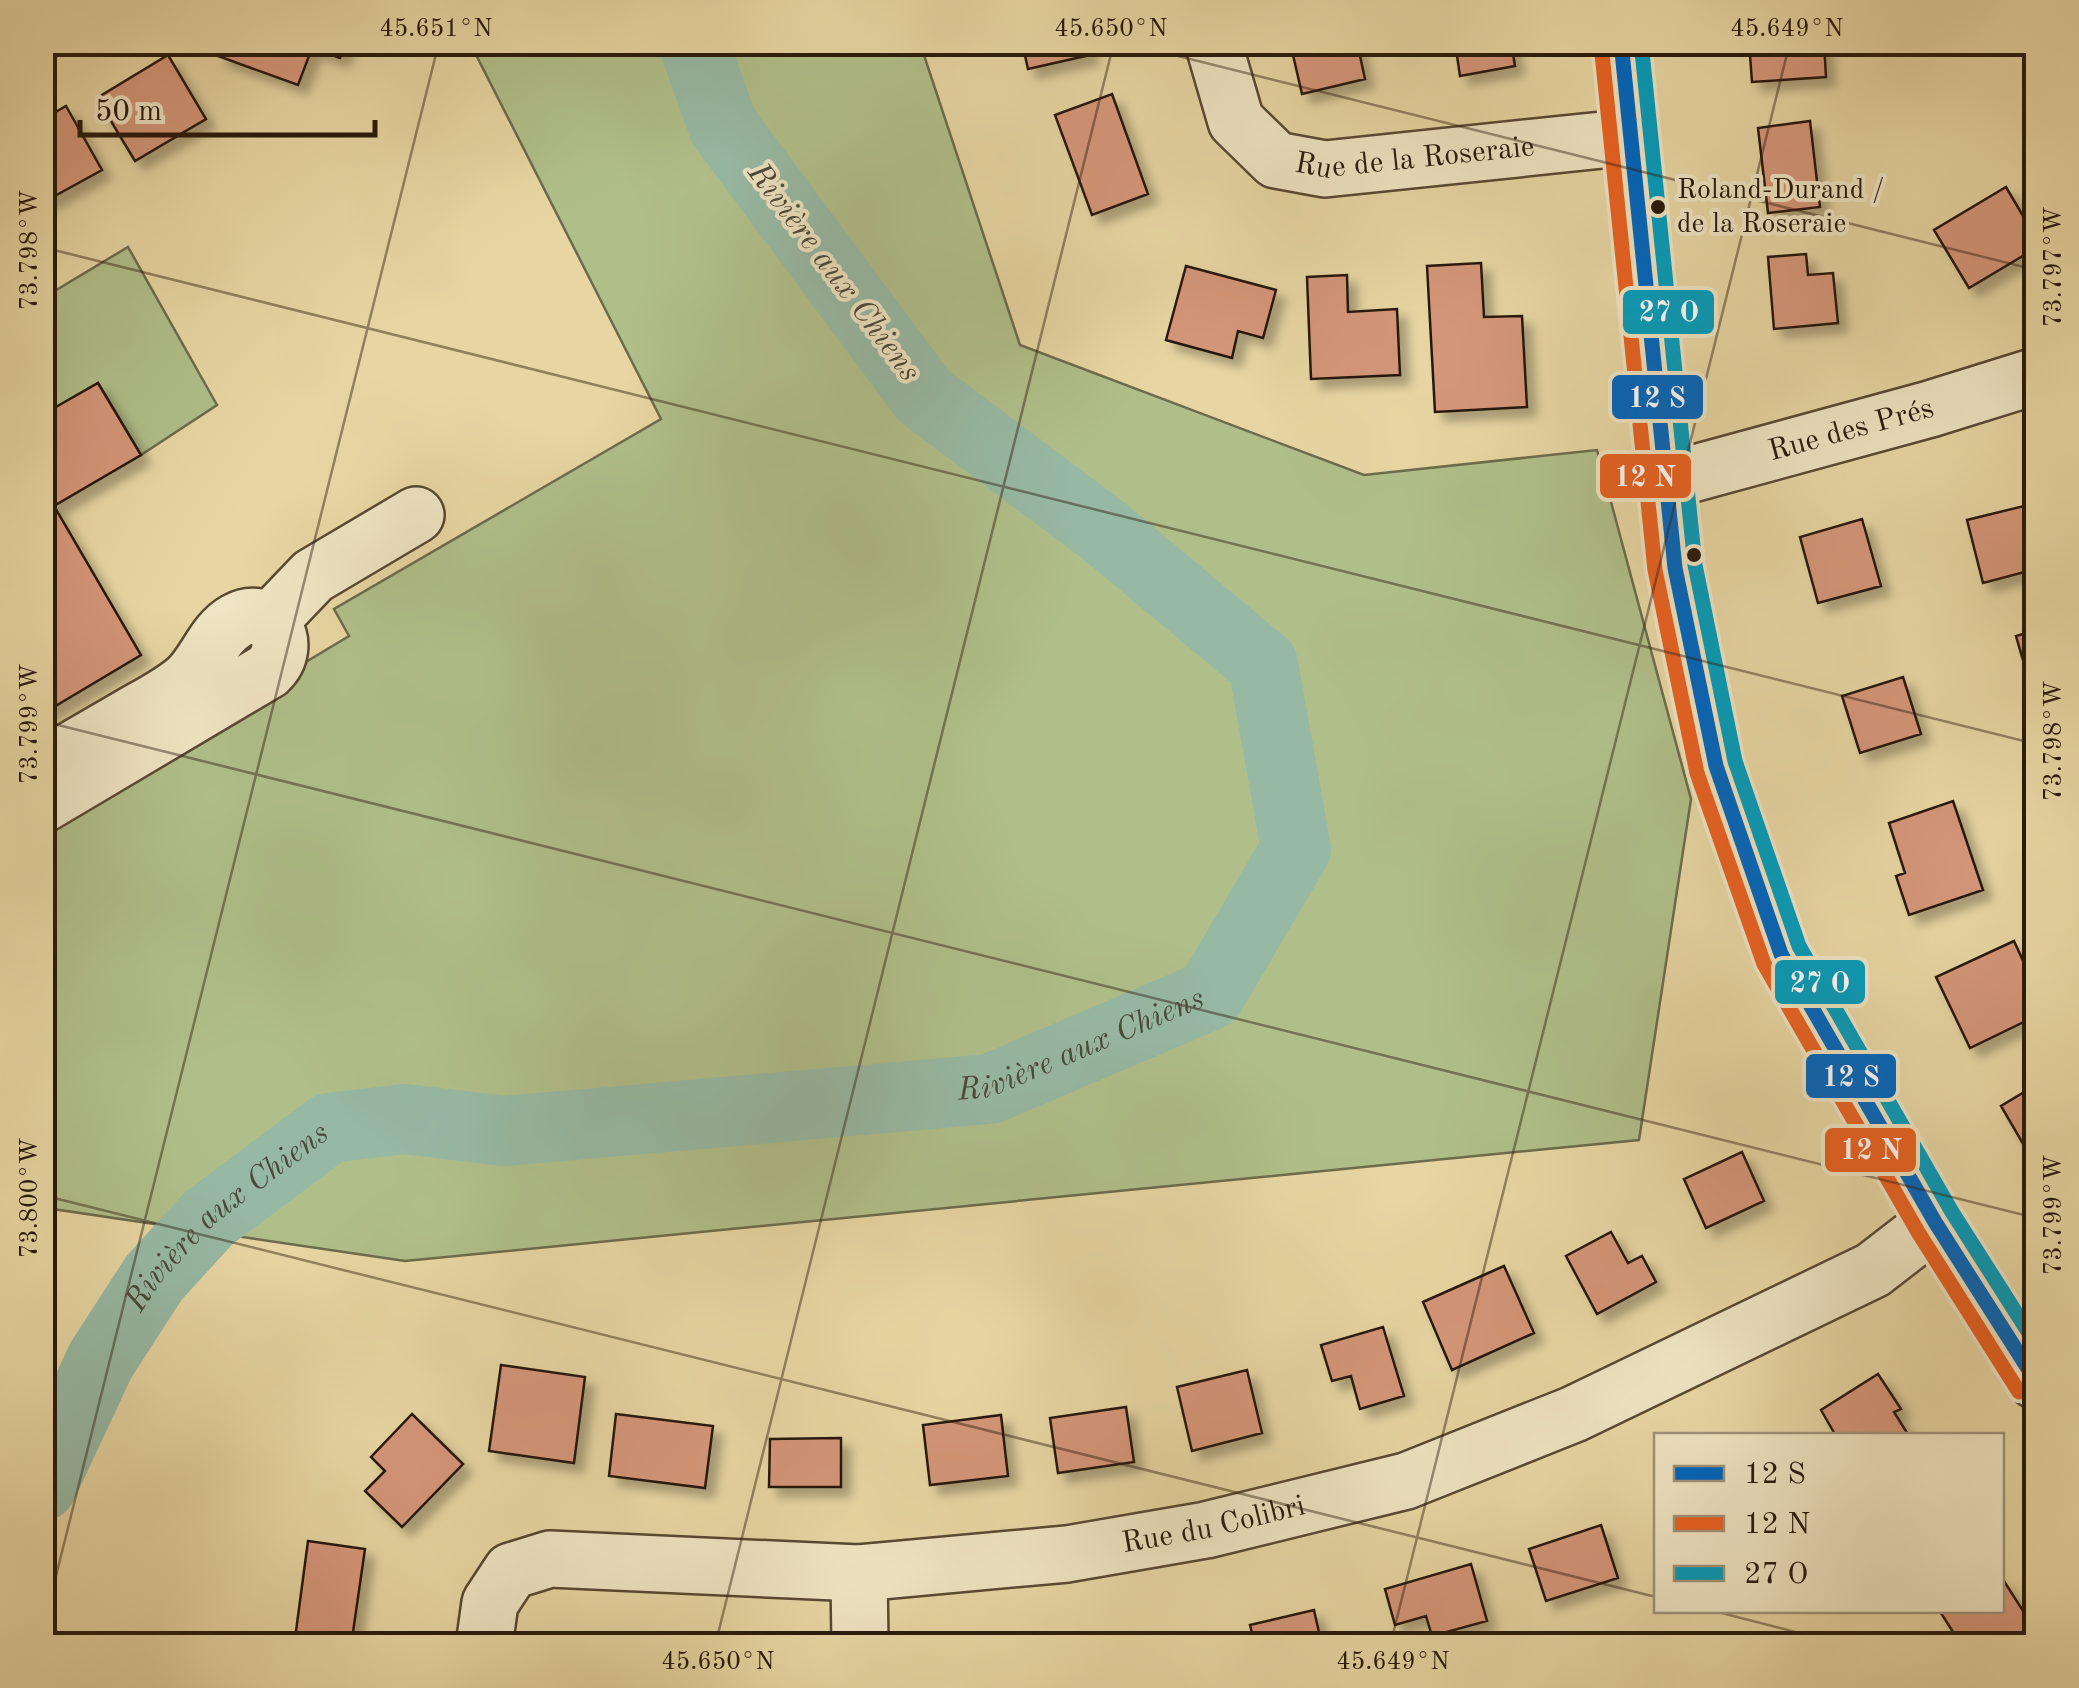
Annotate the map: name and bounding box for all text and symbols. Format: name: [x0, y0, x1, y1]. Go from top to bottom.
text: 45.651°N: [379, 17, 493, 42]
text: 45.650°N: [1054, 17, 1168, 42]
text: 45.649°N: [1730, 17, 1844, 42]
scale bar: [80, 75, 375, 137]
text: 50 m: [95, 97, 162, 127]
street label: Rue de la Roseraie: [1292, 132, 1536, 185]
water label: Rivière aux Chiens: [740, 157, 925, 388]
place label: Roland-Durand / de la Roseraie: [1677, 177, 1885, 239]
text: 73.798°W: [18, 189, 43, 310]
marker: Roland-Durand / de la Roseraie: [1648, 197, 1668, 217]
text: 73.797°W: [2042, 206, 2067, 327]
line badge: 27 O: [1621, 288, 1716, 336]
text: 27 O: [1639, 300, 1699, 328]
line badge: 12 S: [1610, 373, 1705, 421]
text: 12 S: [1628, 386, 1686, 414]
street label: Rue des Prés: [1765, 394, 1937, 467]
line badge: 12 N: [1598, 452, 1693, 500]
text: 12 N: [1614, 465, 1676, 493]
unlabelled marker: [1684, 545, 1704, 565]
text: 73.799°W: [18, 663, 43, 784]
text: 73.798°W: [2042, 680, 2067, 801]
line badge: 27 O: [1773, 958, 1867, 1006]
text: 27 O: [1790, 971, 1850, 999]
water label: Rivière aux Chiens: [955, 983, 1210, 1108]
line badge: 12 S: [1804, 1052, 1898, 1100]
text: 12 S: [1822, 1065, 1880, 1093]
water label: Rivière aux Chiens: [120, 1118, 335, 1319]
line badge: 12 N: [1823, 1126, 1918, 1174]
text: 73.800°W: [18, 1137, 43, 1258]
text: 12 N: [1840, 1138, 1902, 1166]
text: 73.799°W: [2042, 1154, 2067, 1275]
legend: [1654, 1433, 2004, 1613]
text: 12 S: [1744, 1460, 1806, 1490]
street label: Rue du Colibri: [1120, 1491, 1308, 1559]
text: 12 N: [1744, 1510, 1810, 1540]
text: 27 O: [1744, 1560, 1808, 1590]
text: 45.650°N: [661, 1650, 775, 1675]
text: 45.649°N: [1336, 1650, 1450, 1675]

